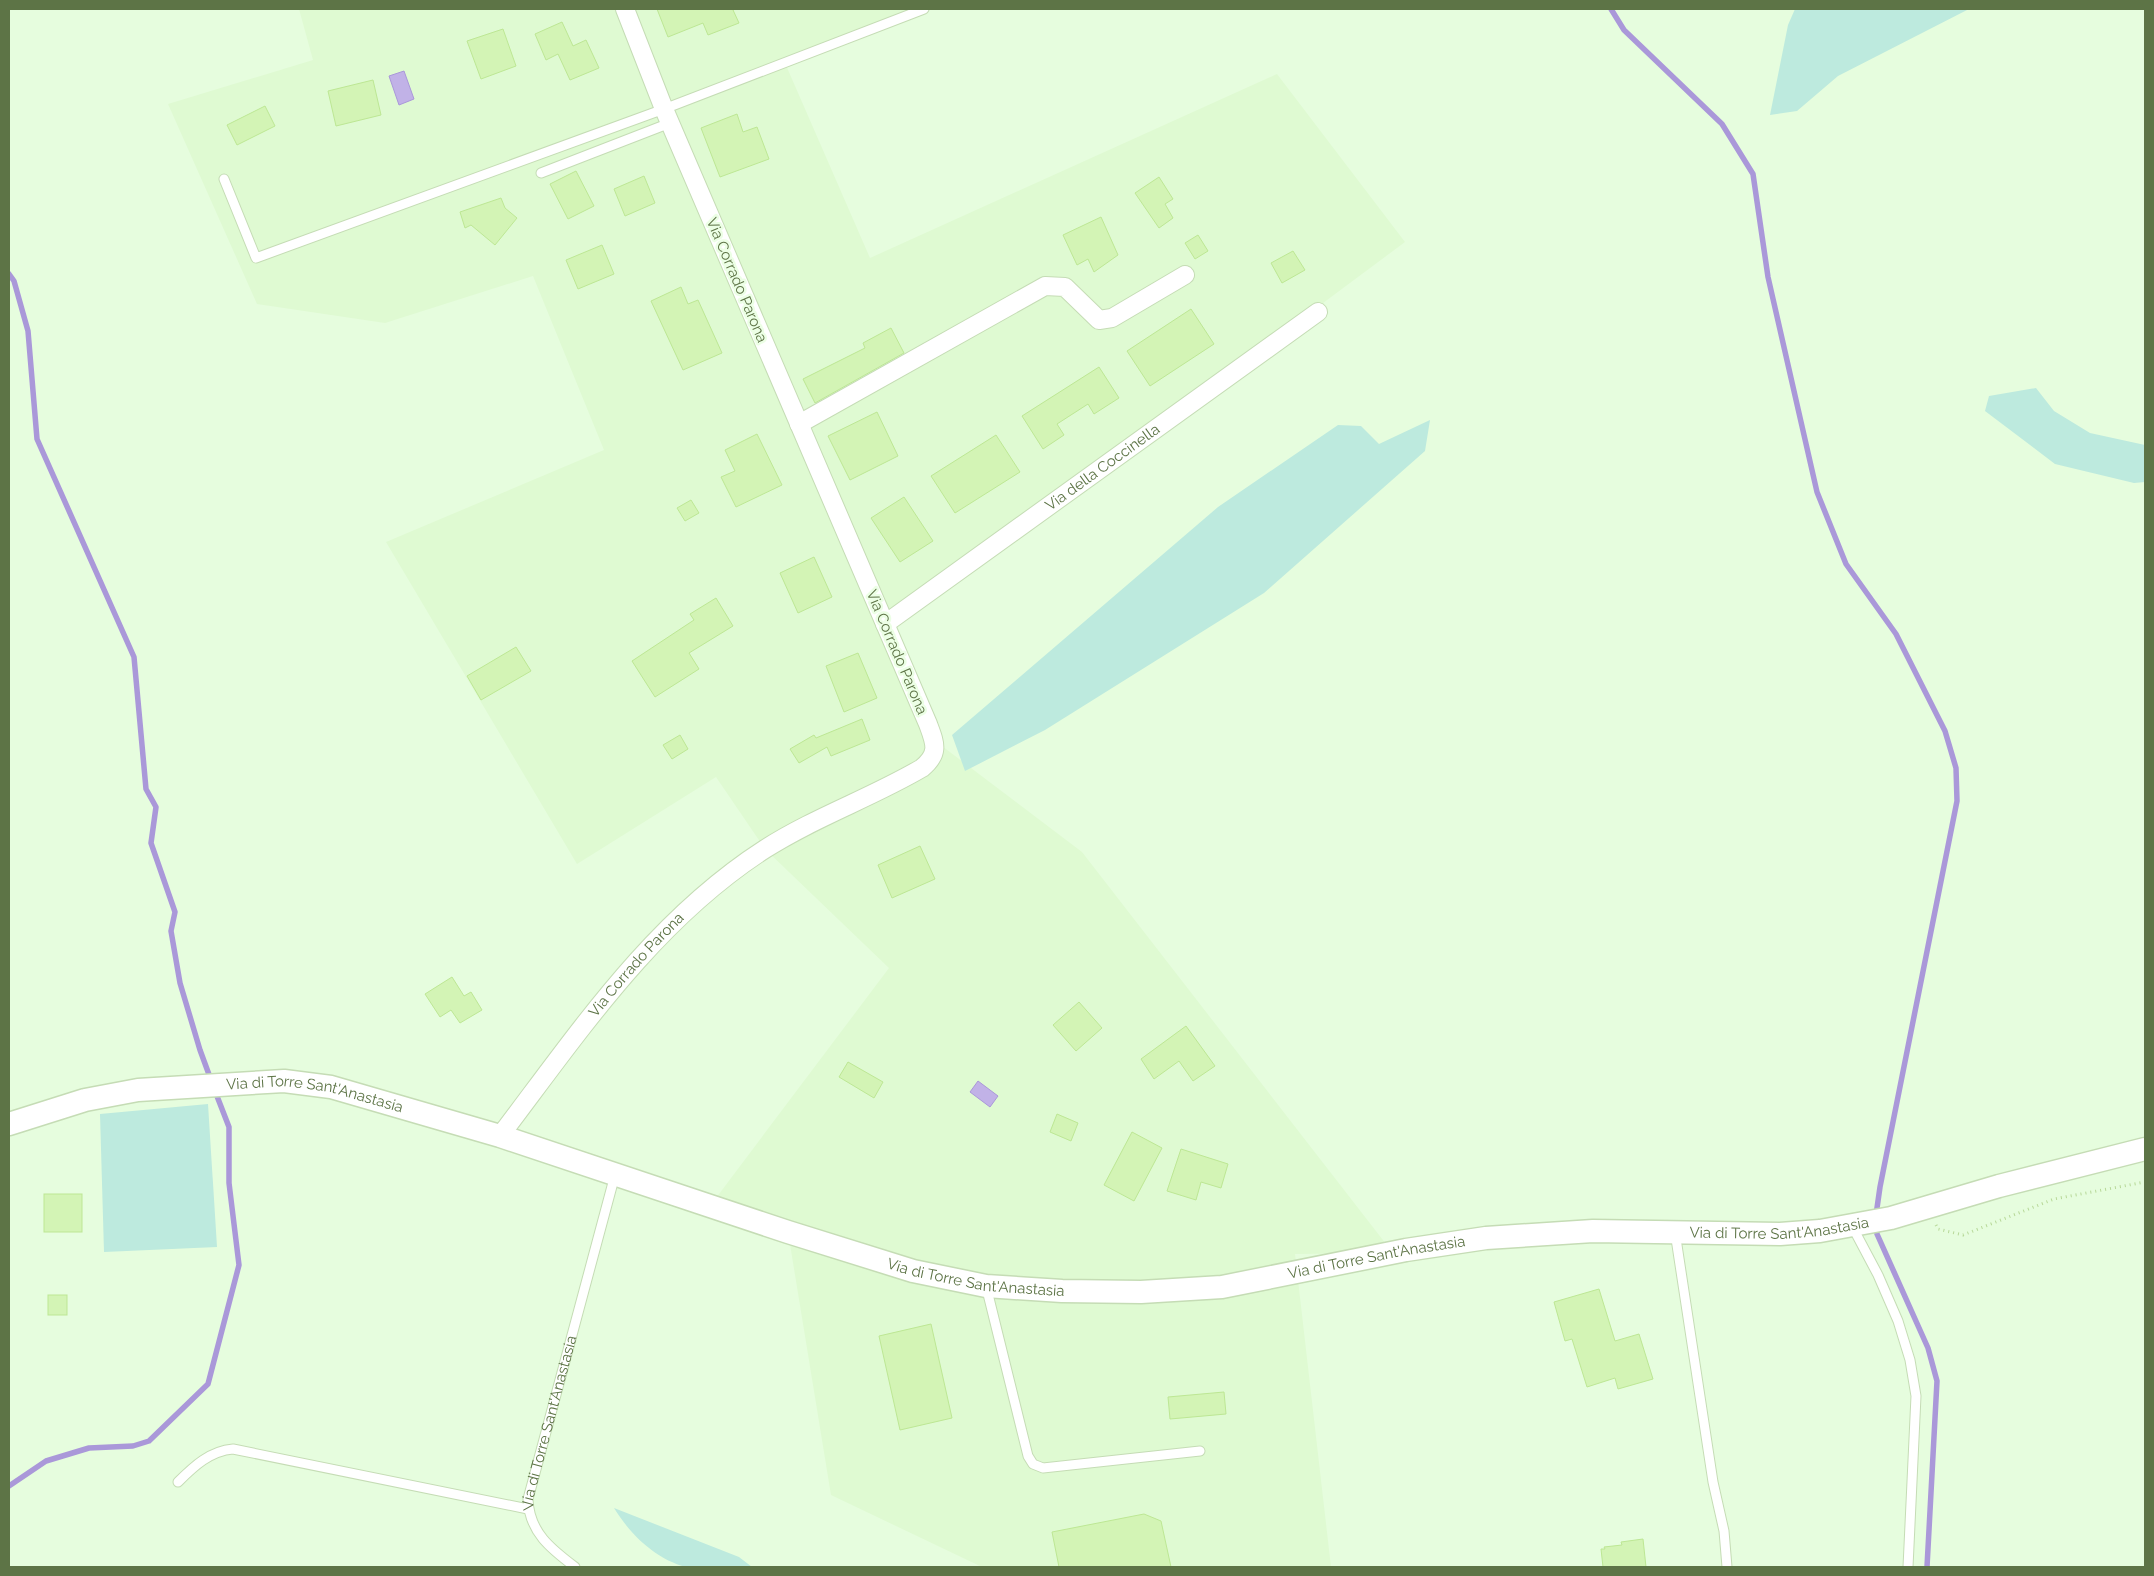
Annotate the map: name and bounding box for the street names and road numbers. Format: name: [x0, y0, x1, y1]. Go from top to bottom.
street label: Via Corrado Parona: [703, 215, 771, 345]
street label: Via della Coccinella: [1042, 420, 1163, 515]
street label: Via Corrado Parona: [863, 587, 931, 717]
street label: Via Corrado Parona: [585, 909, 688, 1020]
street label: Via di Torre Sant'Anastasia: [226, 1072, 405, 1116]
street label: Via di Torre Sant'Anastasia: [1689, 1213, 1870, 1243]
street label: Via di Torre Sant'Anastasia: [1286, 1232, 1466, 1283]
street label: Via di Torre Sant'Anastasia: [885, 1254, 1065, 1300]
street label: Via di Torre Sant'Anastasia: [519, 1333, 581, 1511]

